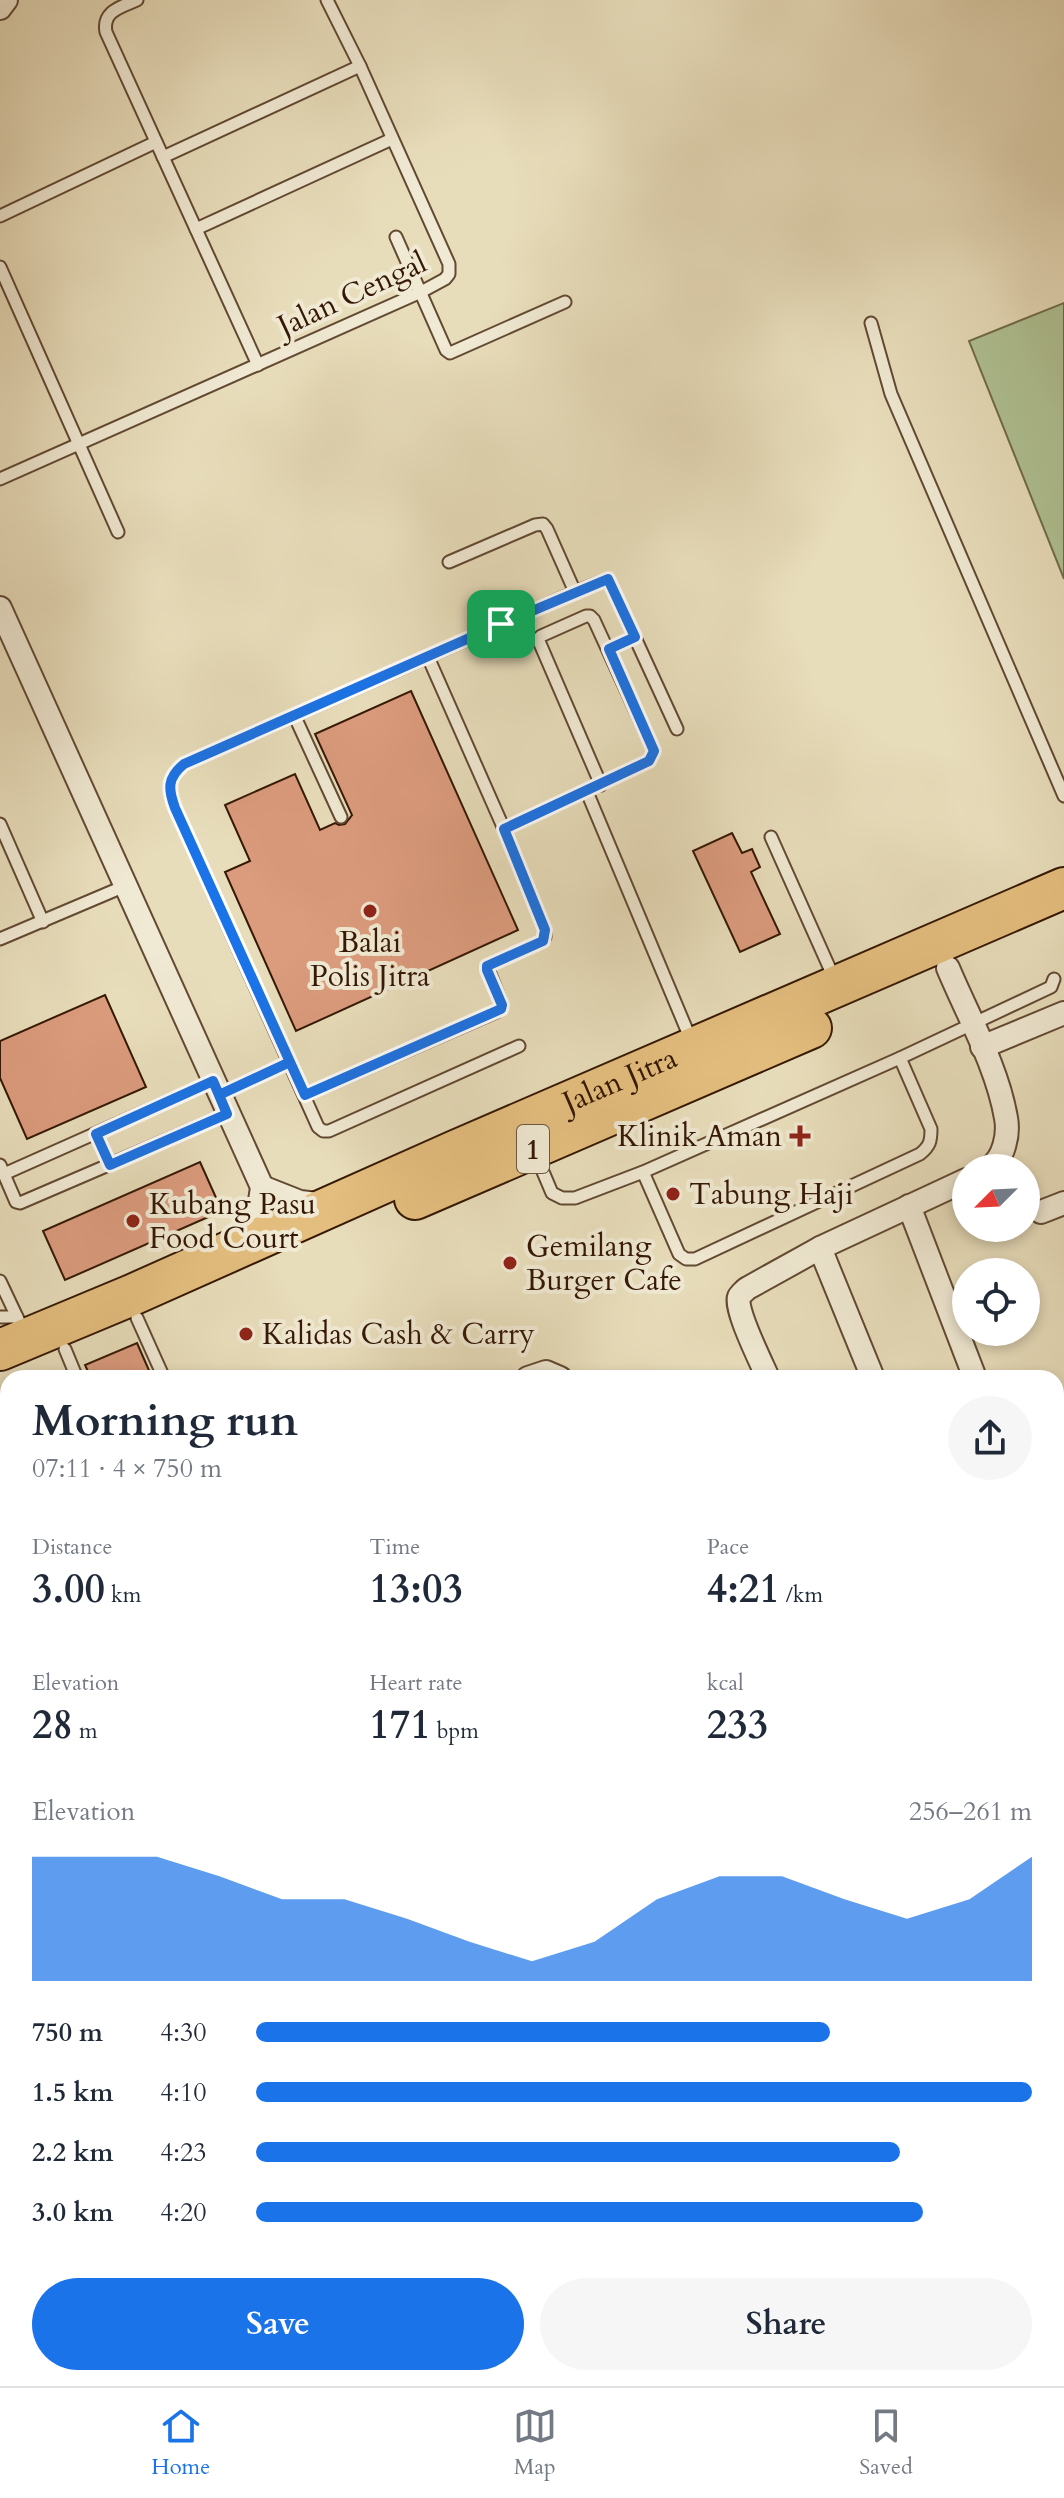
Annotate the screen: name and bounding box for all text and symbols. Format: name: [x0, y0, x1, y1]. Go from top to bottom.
street label: Jalan Cengal: [267, 242, 434, 348]
pin: [467, 590, 535, 658]
icon: arrive: [479, 602, 523, 646]
marker: Balai Polis Jitra: [361, 902, 379, 920]
place label: Balai Polis Jitra: [310, 922, 430, 997]
street label: Jalan Jitra: [553, 1038, 683, 1125]
place label: Klinik Aman: [617, 1116, 782, 1157]
road number: 1: [517, 1125, 549, 1173]
marker: Klinik Aman: [789, 1125, 811, 1147]
north arrow: [952, 1154, 1040, 1242]
map controls: [952, 1154, 1040, 1346]
place label: Tabung Haji: [689, 1174, 853, 1215]
place label: Kubang Pasu Food Court: [149, 1184, 316, 1259]
marker: Tabung Haji: [664, 1185, 682, 1203]
marker: Kubang Pasu Food Court: [124, 1212, 142, 1230]
place label: Gemilang Burger Cafe: [526, 1226, 682, 1301]
marker: Gemilang Burger Cafe: [501, 1254, 519, 1272]
button: locate: [952, 1258, 1040, 1346]
place label: Kalidas Cash & Carry: [262, 1314, 535, 1355]
marker: Kalidas Cash & Carry: [237, 1325, 255, 1343]
text: Morning run: [32, 1391, 298, 1451]
button: share: [948, 1396, 1032, 1480]
text: 07:11 · 4 × 750 m: [32, 1451, 222, 1486]
text: Distance: [32, 1532, 112, 1562]
text: Time: [369, 1532, 420, 1562]
text: Pace: [707, 1532, 749, 1562]
text: 3.00: [32, 1562, 105, 1617]
text: 13:03: [369, 1562, 463, 1617]
text: 4:21: [707, 1562, 780, 1617]
text: km: [105, 1580, 141, 1610]
text: /km: [780, 1580, 823, 1610]
text: Elevation: [32, 1668, 119, 1698]
text: Heart rate: [369, 1668, 463, 1698]
text: kcal: [707, 1668, 744, 1698]
text: 28: [32, 1698, 73, 1753]
text: 171: [369, 1698, 431, 1753]
text: 233: [707, 1698, 768, 1753]
text: m: [73, 1716, 98, 1746]
text: bpm: [431, 1716, 479, 1746]
text: Elevation: [32, 1794, 135, 1829]
text: 256–261 m: [909, 1794, 1032, 1829]
text: 750 m: [32, 2015, 103, 2050]
text: 4:30: [160, 2015, 207, 2050]
text: 1.5 km: [32, 2075, 113, 2110]
text: 4:10: [160, 2075, 207, 2110]
text: 2.2 km: [32, 2135, 113, 2170]
text: 4:23: [160, 2135, 207, 2170]
text: 3.0 km: [32, 2195, 113, 2230]
text: 4:20: [160, 2195, 207, 2230]
button: Save: [32, 2278, 524, 2370]
button: Share: [540, 2278, 1032, 2370]
tab: Home: [151, 2404, 210, 2482]
tab: Map: [513, 2404, 557, 2482]
tab: Saved: [859, 2404, 913, 2482]

